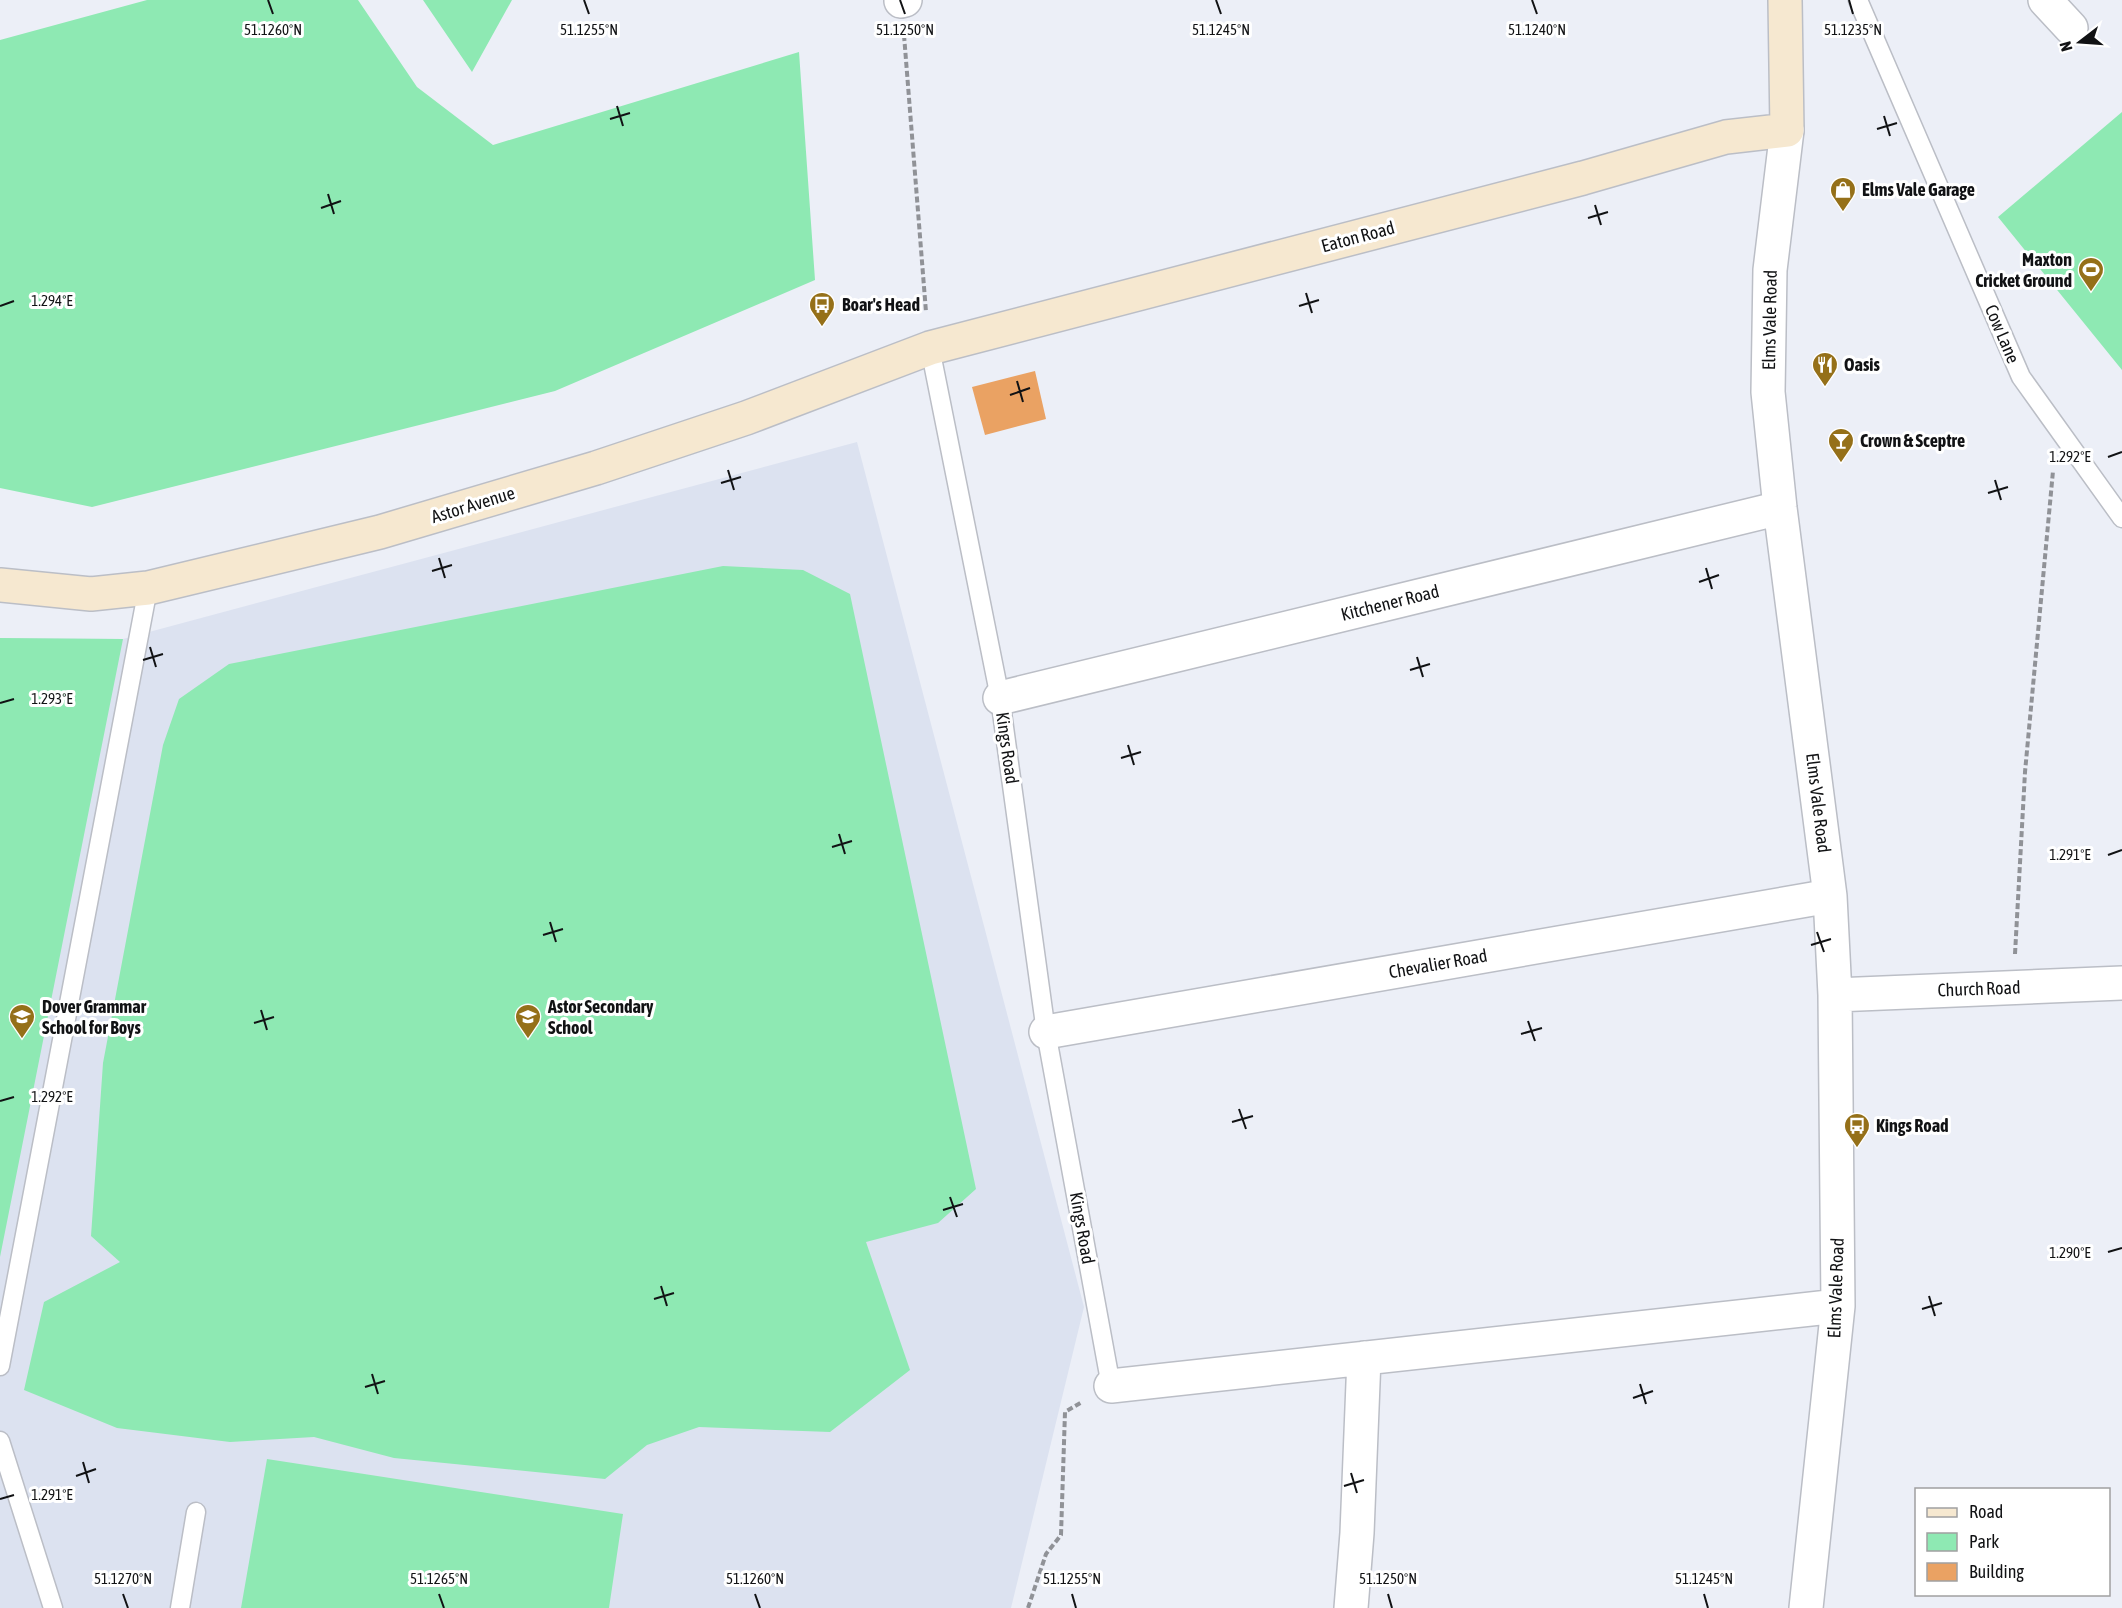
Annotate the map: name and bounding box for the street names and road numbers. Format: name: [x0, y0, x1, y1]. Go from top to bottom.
street label: Eaton Road: [1319, 217, 1397, 256]
street label: Elms Vale Road: [1758, 270, 1781, 370]
street label: Cow Lane: [1981, 301, 2024, 366]
street label: Astor Avenue: [429, 482, 517, 527]
street label: Kitchener Road: [1339, 580, 1441, 625]
street label: Kings Road: [992, 711, 1023, 785]
street label: Elms Vale Road: [1802, 752, 1835, 854]
street label: Chevalier Road: [1387, 945, 1489, 983]
street label: Church Road: [1937, 977, 2021, 1000]
street label: Kings Road: [1066, 1190, 1099, 1265]
street label: Elms Vale Road: [1823, 1237, 1848, 1339]

